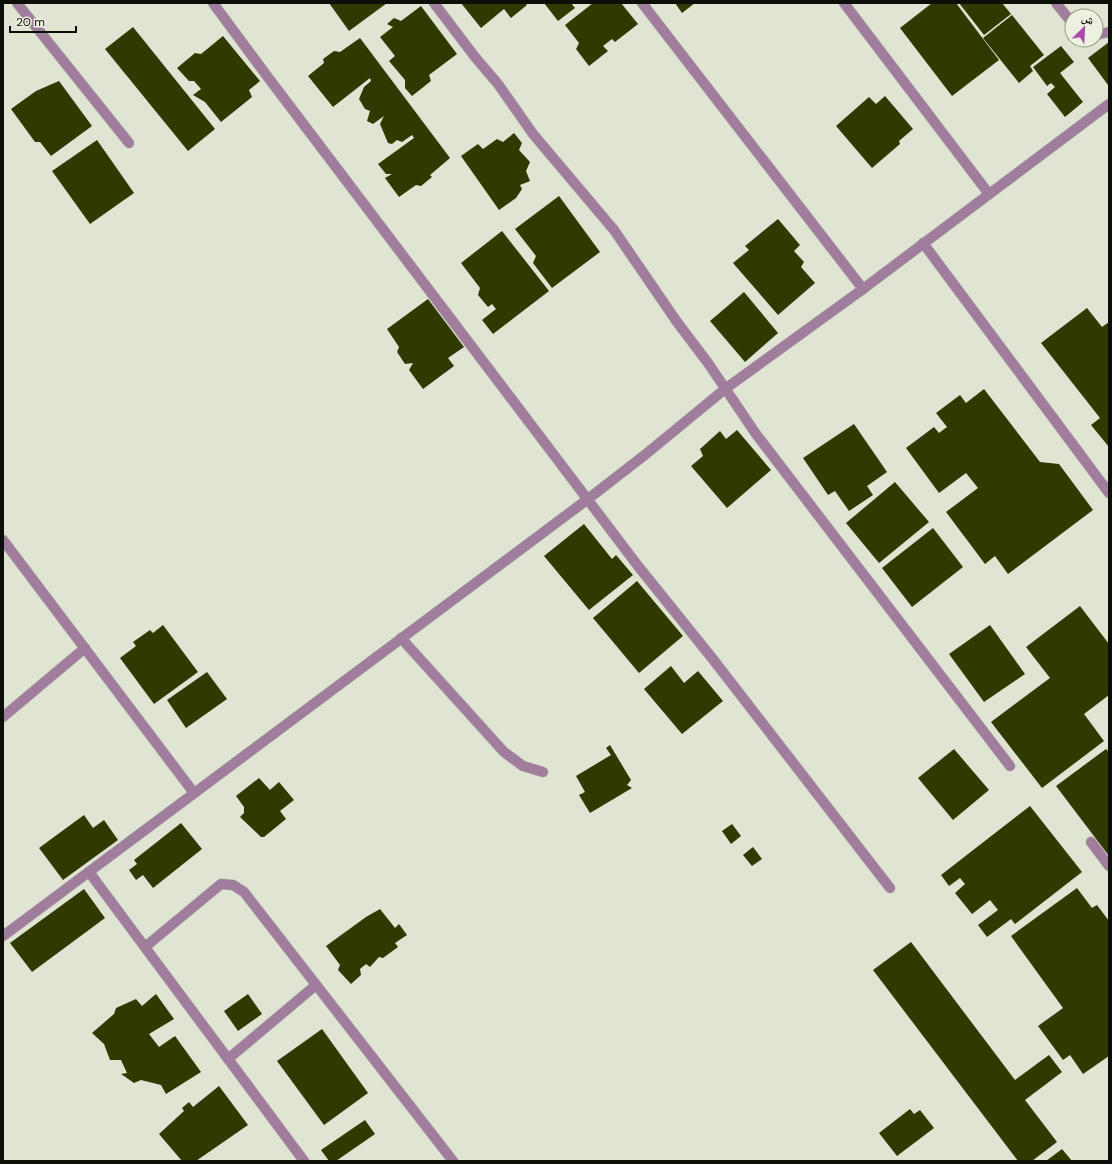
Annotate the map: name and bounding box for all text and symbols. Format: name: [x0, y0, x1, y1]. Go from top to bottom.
scale bar: [10, 8, 76, 34]
north arrow: [1064, 8, 1104, 48]
text: ش: [1079, 10, 1097, 29]
text: 20 m: [16, 14, 45, 30]

